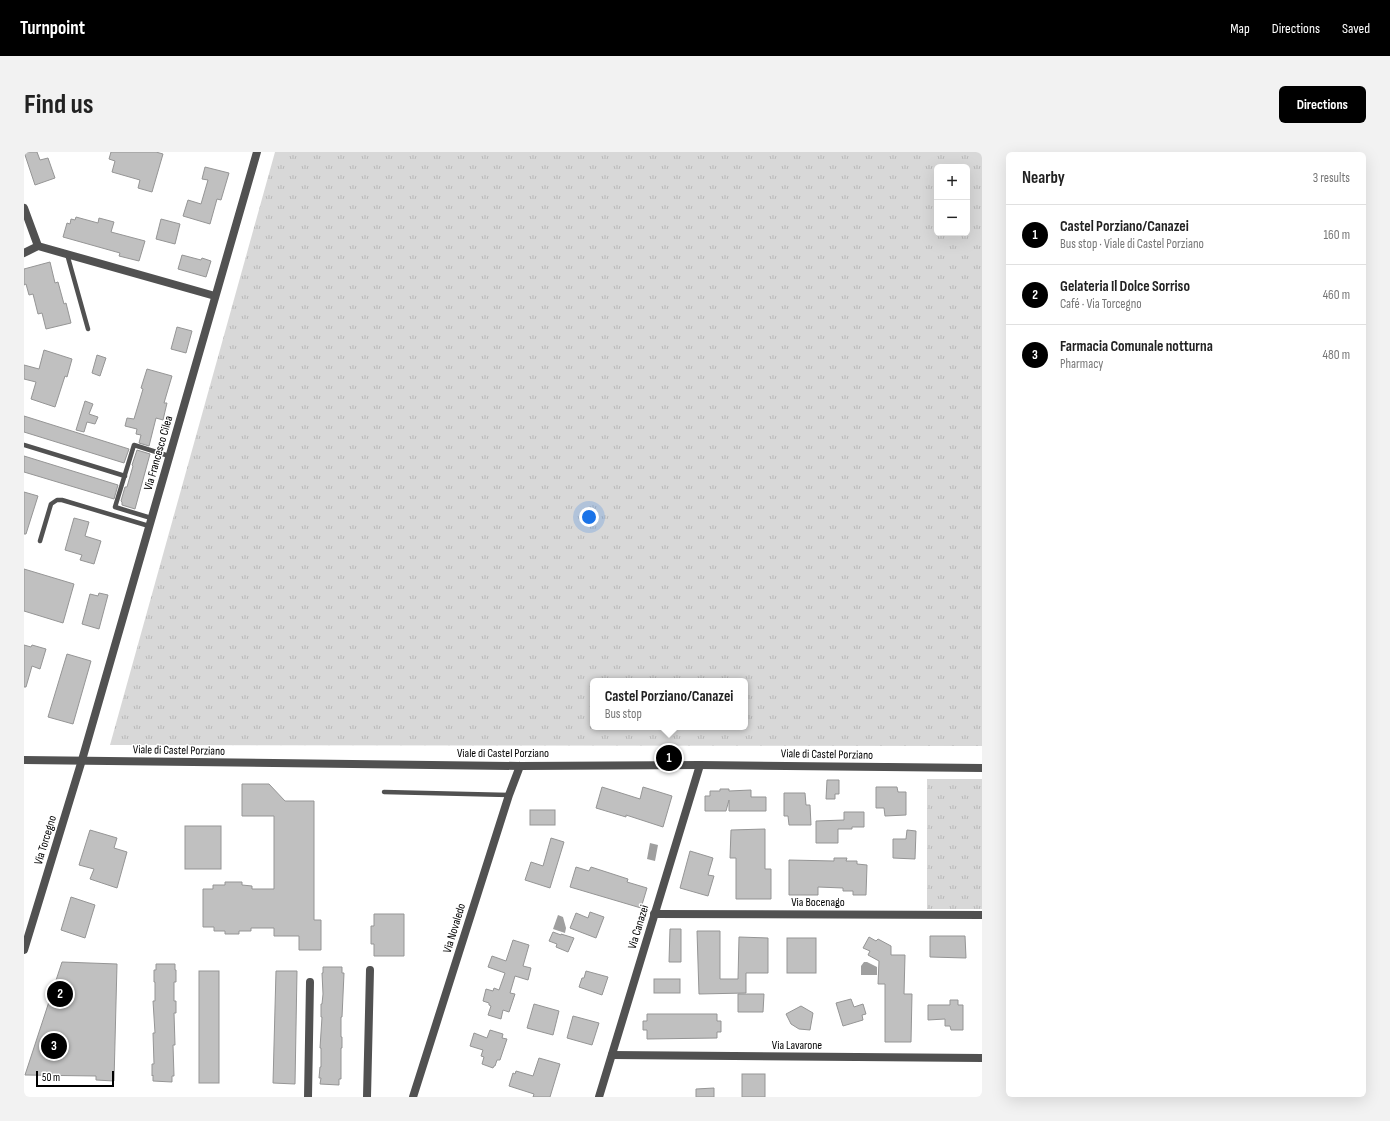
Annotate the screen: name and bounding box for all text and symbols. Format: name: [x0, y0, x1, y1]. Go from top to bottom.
text: Turnpoint: [20, 17, 85, 40]
text: Map: [1230, 20, 1250, 37]
text: Directions: [1272, 20, 1320, 37]
text: Saved: [1342, 20, 1370, 37]
button: Directions: [1279, 86, 1366, 123]
text: Find us: [24, 88, 93, 121]
map controls: [934, 164, 970, 236]
button: +: [934, 164, 970, 200]
text: Nearby: [1022, 168, 1065, 188]
text: 3 results: [1313, 170, 1350, 186]
button: −: [934, 200, 970, 236]
text: Castel Porziano/Canazei: [1060, 217, 1189, 236]
text: 1: [1032, 227, 1038, 243]
text: 160 m: [1324, 227, 1350, 243]
text: Bus stop · Viale di Castel Porziano: [1060, 236, 1204, 252]
text: Gelateria Il Dolce Sorriso: [1060, 277, 1190, 296]
text: 2: [1032, 287, 1038, 303]
text: 460 m: [1323, 287, 1350, 303]
text: Café · Via Torcegno: [1060, 296, 1142, 312]
text: Farmacia Comunale notturna: [1060, 337, 1213, 356]
text: 3: [1032, 347, 1038, 363]
text: 480 m: [1323, 347, 1350, 363]
text: Pharmacy: [1060, 356, 1103, 372]
street label: Via Francesco Cilea: [141, 414, 176, 492]
your location: [579, 507, 599, 527]
popup: [590, 678, 748, 730]
text: Castel Porziano/Canazei: [605, 687, 733, 706]
text: Bus stop: [605, 706, 642, 722]
street label: Viale di Castel Porziano: [133, 742, 225, 759]
pin: 1: [656, 743, 682, 773]
street label: Viale di Castel Porziano: [457, 746, 549, 761]
street label: Viale di Castel Porziano: [781, 746, 873, 763]
street label: Via Torcegno: [31, 814, 60, 867]
street label: Via Bocenago: [791, 895, 845, 910]
street label: Via Novaledo: [440, 901, 469, 955]
street label: Via Canazei: [625, 903, 652, 951]
pin: 2: [47, 979, 73, 1009]
pin: 3: [41, 1031, 67, 1061]
street label: Via Lavarone: [772, 1038, 822, 1053]
scale bar: [36, 1069, 114, 1088]
text: 50 m: [42, 1071, 60, 1084]

